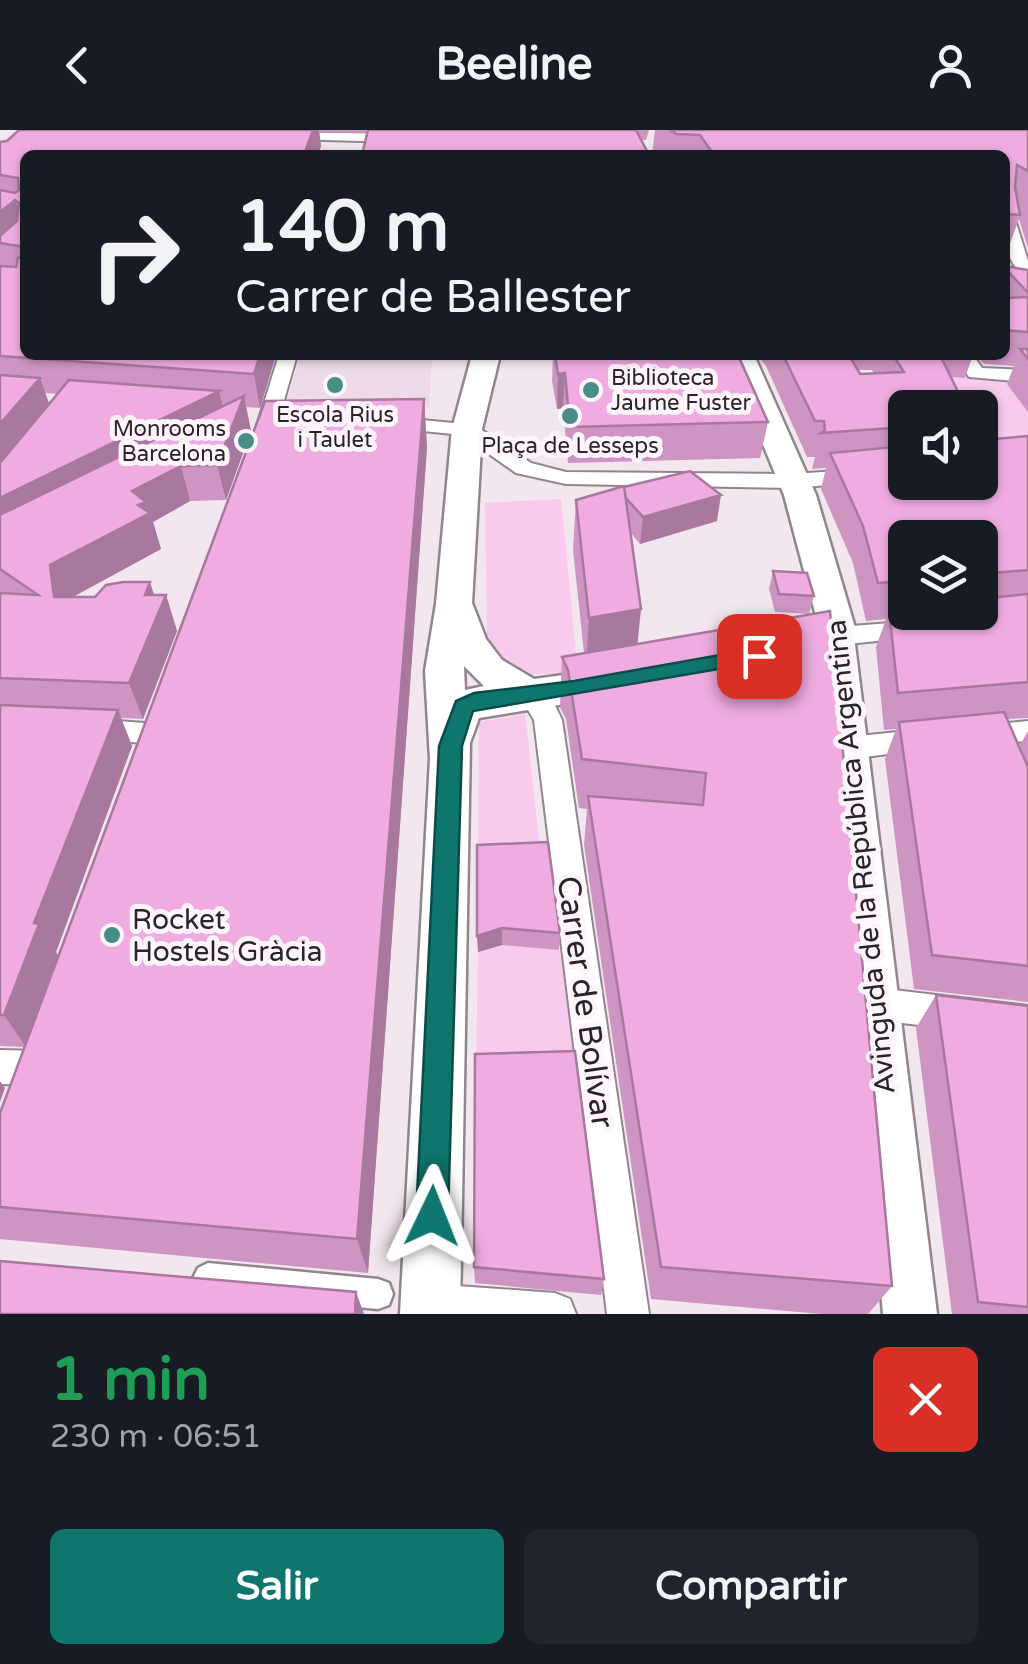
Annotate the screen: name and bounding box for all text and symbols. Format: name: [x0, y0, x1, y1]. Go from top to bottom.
icon: back: [50, 38, 105, 93]
text: Beeline: [435, 38, 593, 92]
icon: person: [923, 38, 978, 93]
text: 140 m: [235, 186, 449, 270]
icon: right: [70, 190, 200, 320]
text: Carrer de Ballester: [235, 271, 631, 325]
place label: Biblioteca Jaume Fuster: [611, 365, 751, 416]
marker: Escola Rius i Taulet: [324, 374, 346, 396]
marker: Biblioteca Jaume Fuster: [580, 379, 602, 401]
map controls: [888, 390, 998, 630]
button: sound: [888, 390, 998, 500]
place label: Escola Rius i Taulet: [276, 402, 394, 453]
marker: Plaça de Lesseps: [559, 405, 581, 427]
place label: Monrooms Barcelona: [113, 416, 226, 467]
marker: Monrooms Barcelona: [235, 430, 257, 452]
place label: Plaça de Lesseps: [481, 433, 659, 459]
button: layers: [888, 520, 998, 630]
pin: [717, 614, 802, 699]
street label: Avinguda de la República Argentina: [819, 618, 903, 1096]
icon: arrive: [732, 629, 787, 684]
street label: Carrer de Bolívar: [549, 874, 622, 1131]
place label: Rocket Hostels Gràcia: [132, 903, 322, 969]
marker: Rocket Hostels Gràcia: [101, 924, 123, 946]
position arrow: [380, 1164, 484, 1268]
text: 1 min: [50, 1344, 210, 1416]
button: close: [873, 1347, 978, 1452]
text: 230 m · 06:51: [50, 1418, 262, 1456]
button: Salir: [50, 1529, 504, 1644]
button: Compartir: [524, 1529, 978, 1644]

